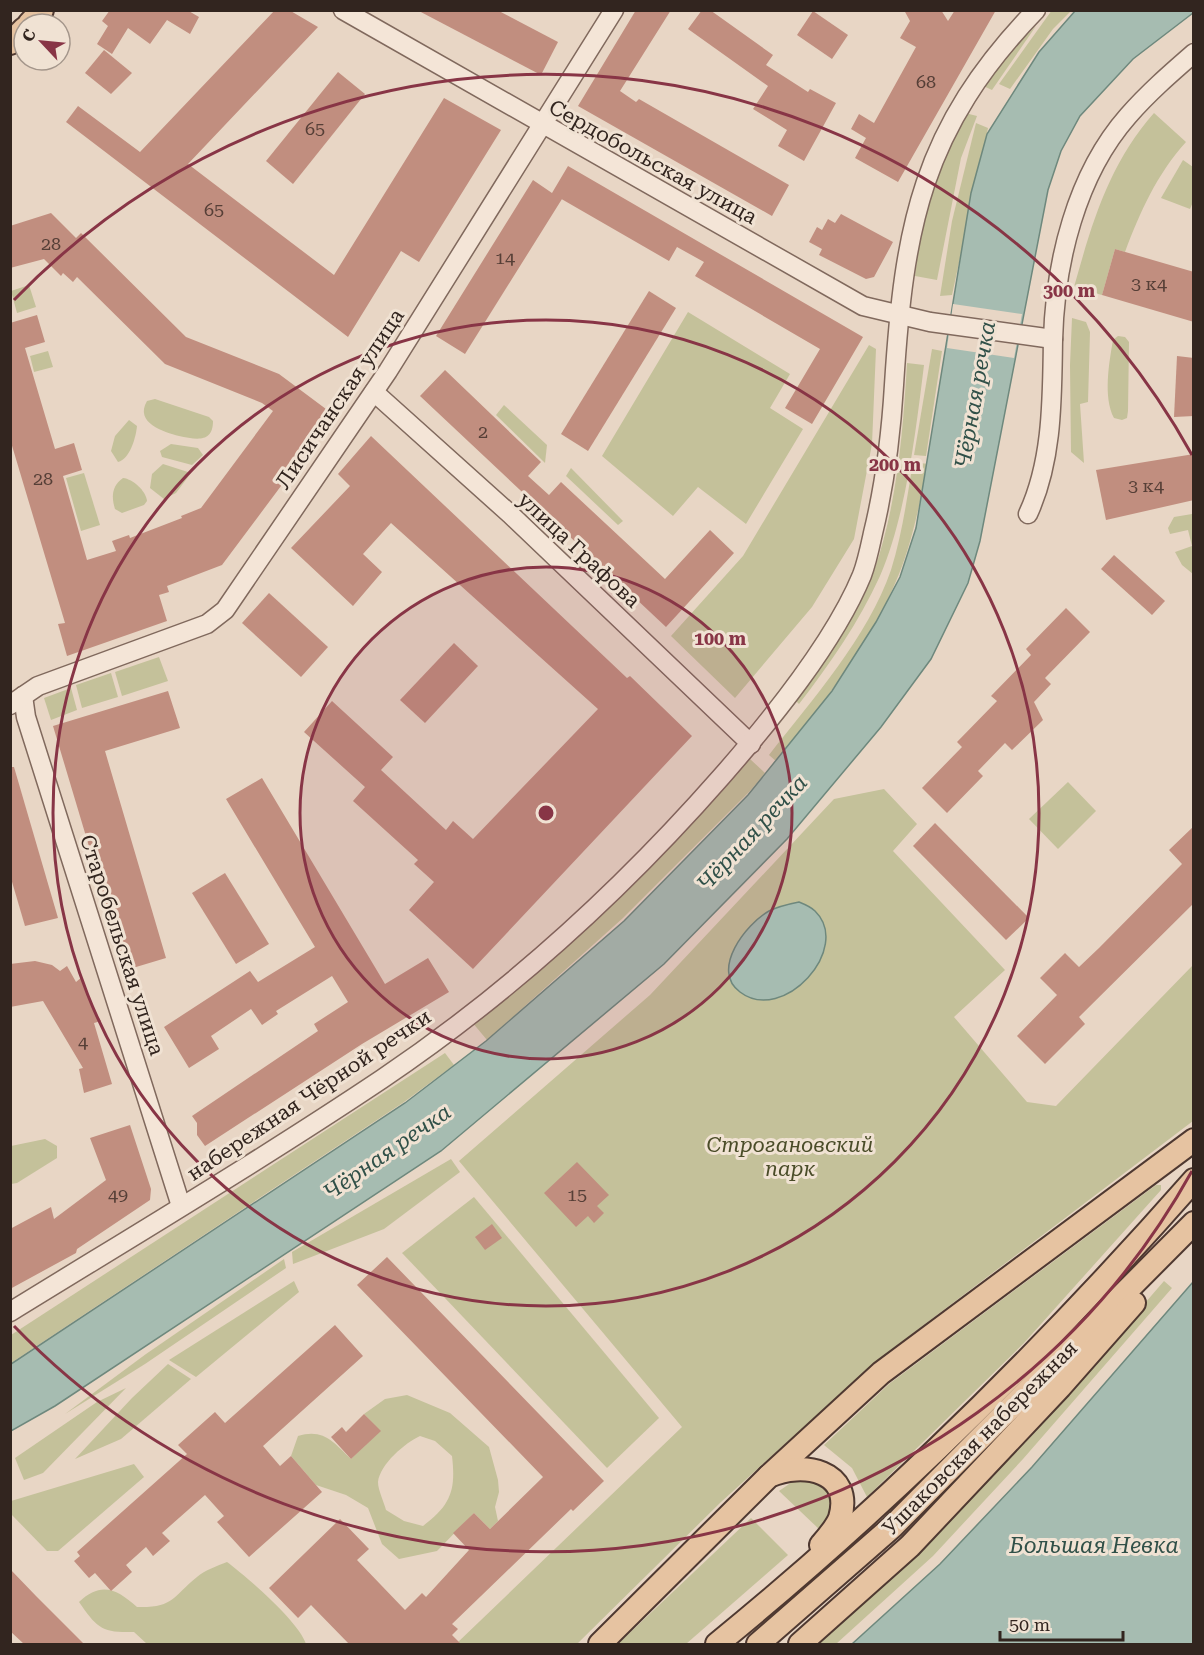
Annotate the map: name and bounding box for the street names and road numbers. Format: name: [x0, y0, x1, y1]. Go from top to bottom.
street label: Сердобольская улица: [545, 95, 762, 229]
street label: Лисичанская улица: [271, 304, 409, 493]
street label: улица Графова: [513, 487, 645, 613]
street label: Старобельская улица: [75, 832, 169, 1059]
street label: набережная Чёрной речки: [183, 1004, 435, 1186]
street label: Ушаковская набережная: [878, 1336, 1082, 1540]

